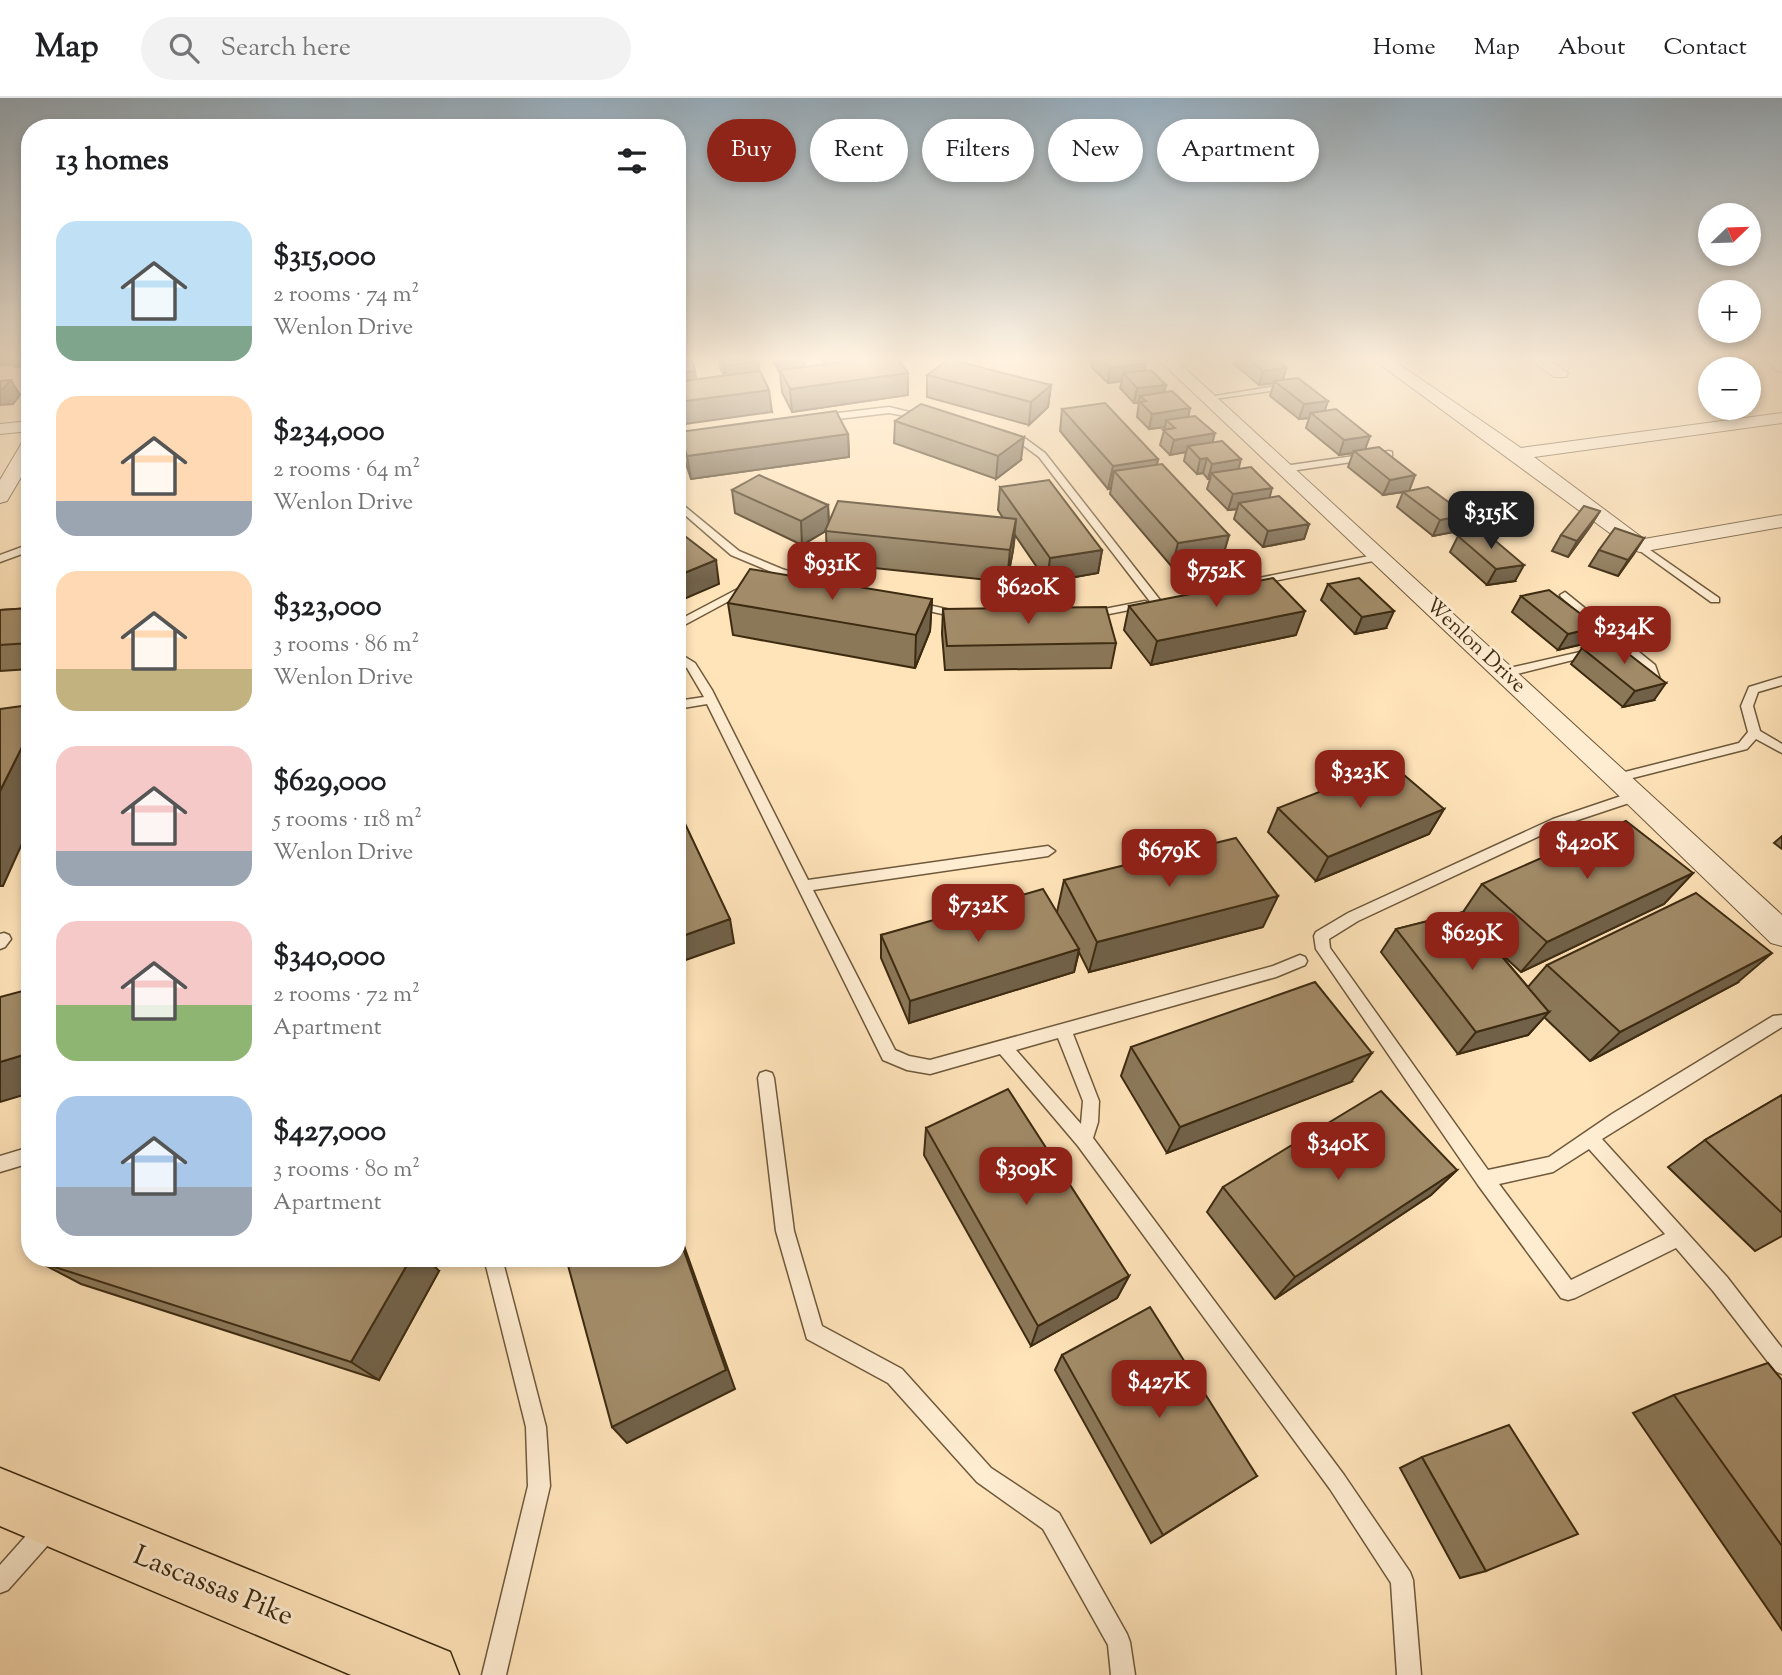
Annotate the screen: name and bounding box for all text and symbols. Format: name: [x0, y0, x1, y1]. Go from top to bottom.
search box: [141, 17, 631, 80]
text: Map: [35, 24, 99, 72]
icon: search: [165, 29, 203, 67]
text: Search here: [221, 30, 351, 67]
text: Home: [1373, 31, 1436, 65]
text: Map: [1474, 31, 1520, 65]
text: About: [1558, 31, 1625, 65]
text: Contact: [1663, 31, 1747, 65]
chip: Buy: [707, 119, 796, 182]
chip: Rent: [810, 119, 908, 182]
chip: Filters: [922, 119, 1034, 182]
chip: New: [1048, 119, 1143, 182]
chip: Apartment: [1157, 119, 1319, 182]
text: 13 homes: [56, 140, 169, 183]
icon: filters: [613, 142, 651, 180]
north arrow: [1698, 203, 1760, 266]
map controls: [1698, 203, 1761, 420]
text: $315,000: [273, 236, 376, 279]
icon: home: [112, 249, 196, 333]
text: 2 rooms · 74 m²: [273, 279, 419, 312]
button: +: [1698, 280, 1761, 343]
text: Wenlon Drive: [273, 312, 413, 345]
button: −: [1698, 357, 1761, 420]
text: $234,000: [273, 411, 385, 454]
icon: home: [112, 424, 196, 508]
text: 2 rooms · 64 m²: [273, 454, 420, 487]
text: Wenlon Drive: [273, 487, 413, 520]
pin: $315K: [1442, 491, 1540, 551]
text: $315K: [1464, 497, 1518, 530]
pin: $931K: [783, 542, 881, 602]
text: $931K: [803, 548, 861, 581]
pin: $752K: [1167, 550, 1265, 609]
text: $752K: [1186, 555, 1246, 588]
pin: $620K: [979, 566, 1077, 626]
text: $620K: [996, 572, 1060, 605]
text: $323,000: [273, 586, 382, 629]
street label: Wenlon Drive: [1418, 591, 1532, 701]
icon: home: [112, 599, 196, 683]
pin: $234K: [1575, 606, 1673, 666]
text: $234K: [1594, 612, 1654, 645]
text: 3 rooms · 86 m²: [273, 629, 419, 662]
text: Wenlon Drive: [273, 662, 413, 695]
pin: $323K: [1311, 750, 1409, 810]
text: $323K: [1331, 756, 1389, 789]
text: $629,000: [273, 761, 386, 804]
icon: home: [112, 774, 196, 858]
text: 5 rooms · 118 m²: [273, 804, 422, 837]
pin: $420K: [1538, 822, 1636, 881]
text: $420K: [1555, 827, 1619, 860]
pin: $679K: [1120, 830, 1218, 889]
text: $679K: [1138, 835, 1200, 868]
text: Wenlon Drive: [273, 837, 413, 870]
pin: $732K: [929, 884, 1027, 944]
text: $732K: [948, 890, 1008, 923]
pin: $629K: [1423, 912, 1521, 972]
text: $629K: [1441, 918, 1503, 951]
text: $340,000: [273, 936, 385, 979]
icon: home: [112, 949, 196, 1033]
text: 2 rooms · 72 m²: [273, 979, 420, 1012]
text: Apartment: [273, 1012, 382, 1045]
text: $427,000: [273, 1111, 386, 1154]
pin: $340K: [1289, 1122, 1387, 1182]
icon: home: [112, 1124, 196, 1208]
text: $340K: [1307, 1128, 1369, 1161]
pin: $309K: [977, 1148, 1075, 1207]
text: $309K: [995, 1153, 1057, 1186]
text: 3 rooms · 80 m²: [273, 1154, 420, 1187]
text: Apartment: [273, 1187, 382, 1220]
pin: $427K: [1110, 1360, 1208, 1420]
text: $427K: [1128, 1366, 1190, 1399]
street label: Lascassas Pike: [127, 1537, 299, 1637]

